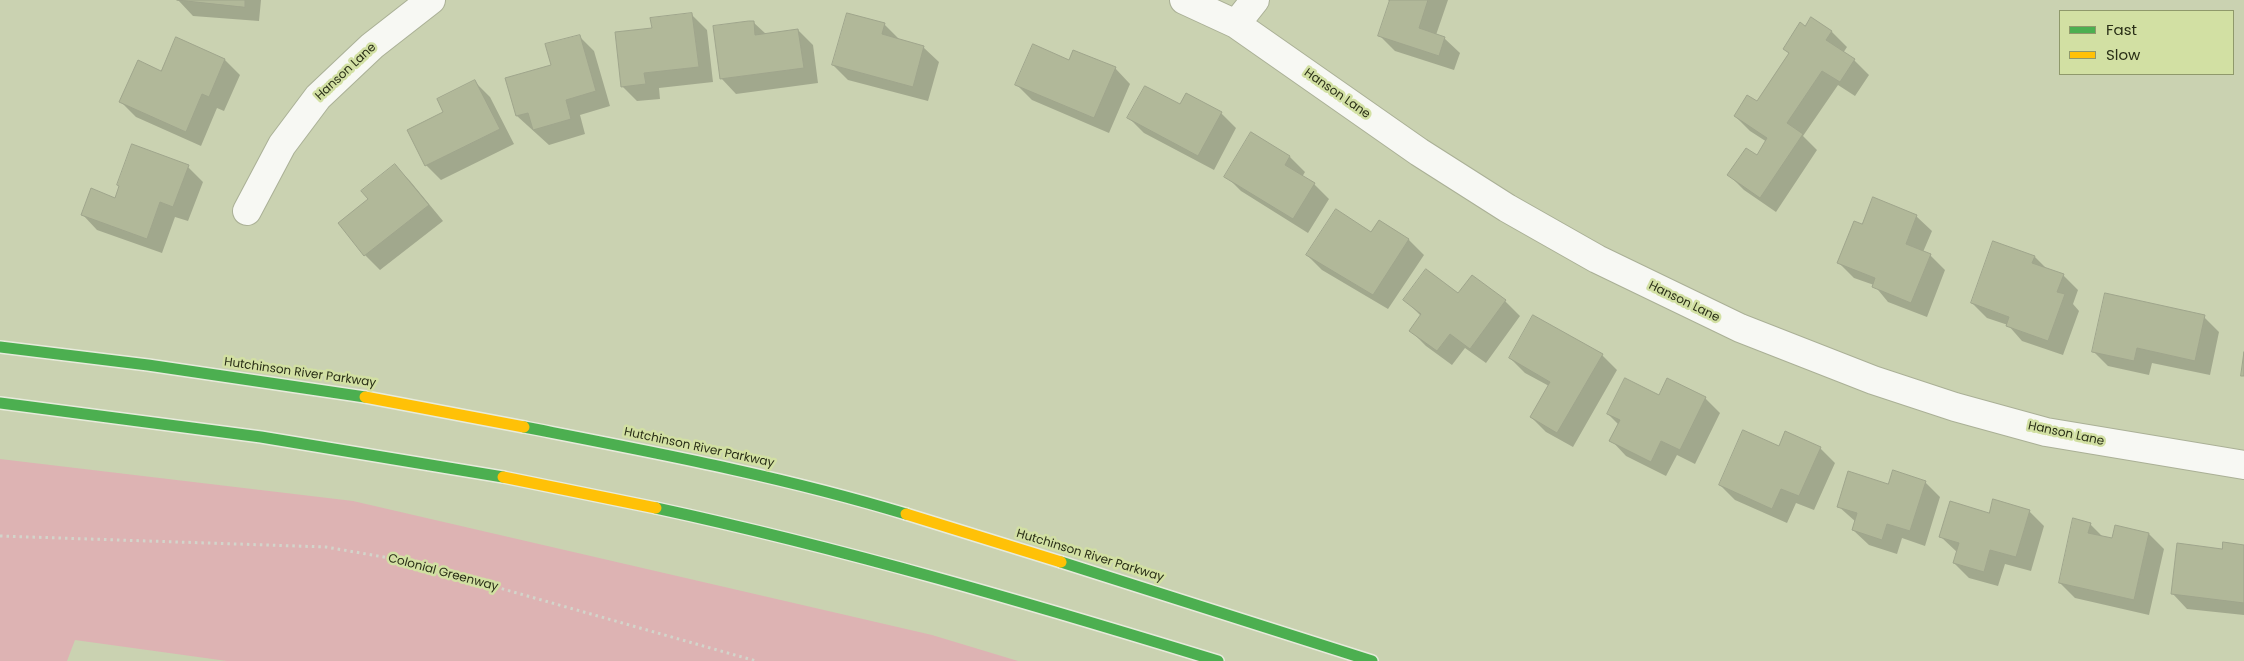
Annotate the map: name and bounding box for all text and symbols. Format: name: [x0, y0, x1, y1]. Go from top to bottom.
legend: [2059, 10, 2234, 75]
text: Fast: [2106, 19, 2137, 40]
street label: Hanson Lane: [313, 40, 379, 104]
text: Slow: [2106, 44, 2140, 65]
street label: Hanson Lane: [1301, 66, 1373, 122]
street label: Hanson Lane: [1646, 279, 1722, 325]
street label: Hutchinson River Parkway: [223, 355, 377, 391]
street label: Hanson Lane: [2027, 419, 2105, 449]
street label: Hutchinson River Parkway: [623, 425, 775, 471]
street label: Hutchinson River Parkway: [1015, 527, 1165, 585]
street label: Colonial Greenway: [386, 551, 500, 595]

